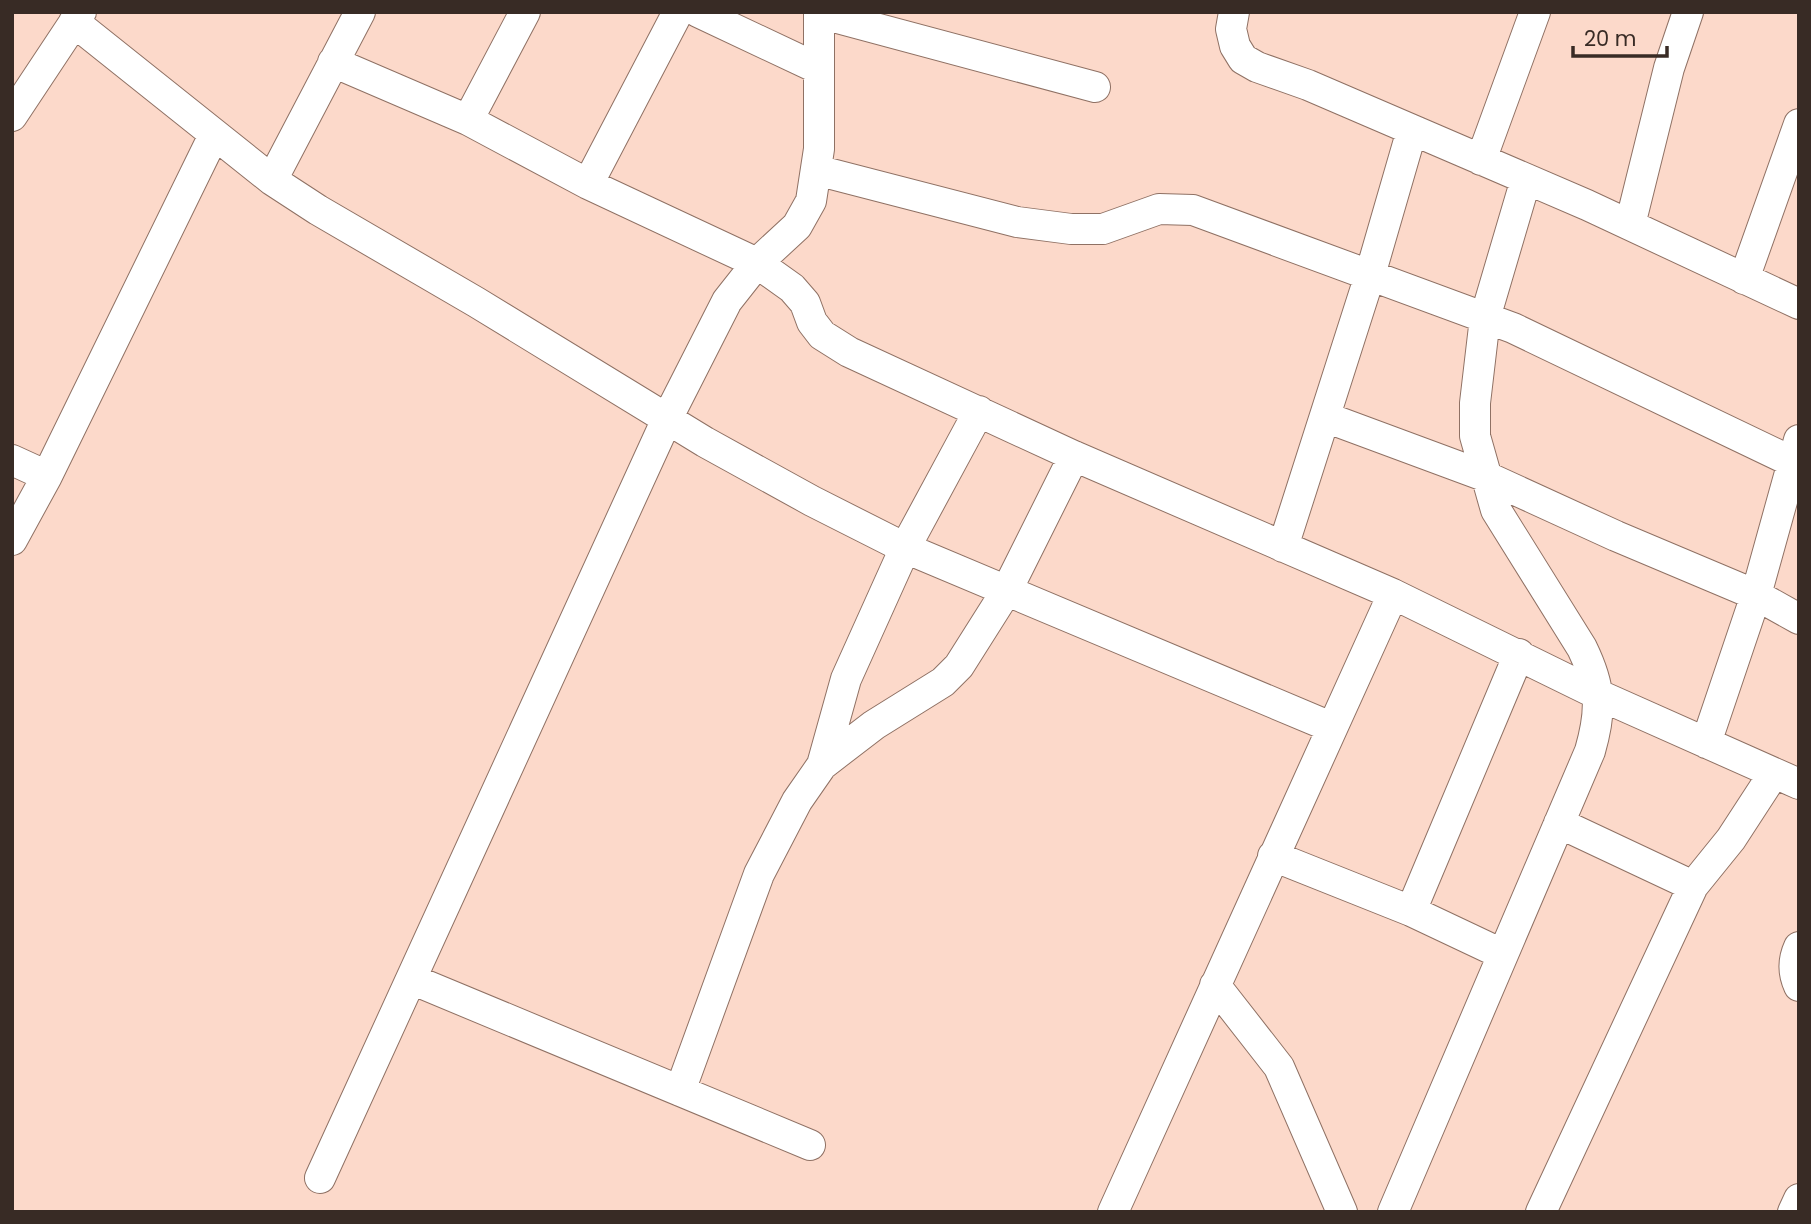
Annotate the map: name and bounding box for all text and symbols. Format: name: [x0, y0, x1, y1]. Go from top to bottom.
scale bar: [1573, 14, 1668, 58]
text: 20 m: [1584, 24, 1637, 53]

